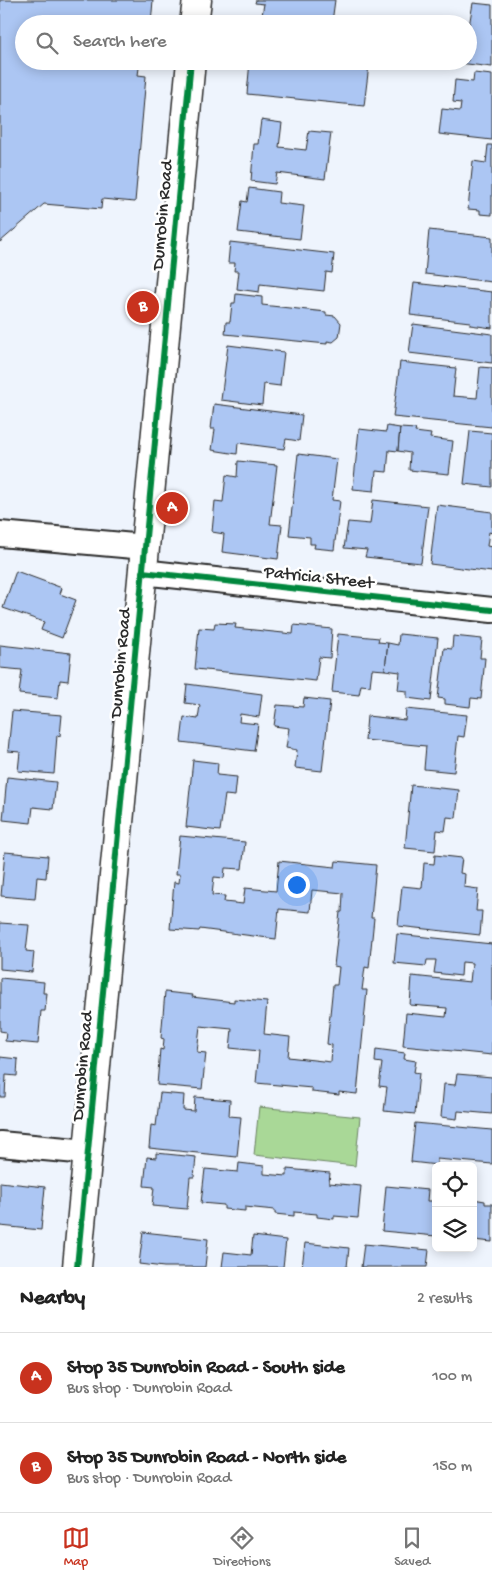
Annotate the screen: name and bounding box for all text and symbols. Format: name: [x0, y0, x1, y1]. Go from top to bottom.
search box: [15, 15, 477, 70]
icon: search: [33, 29, 61, 57]
text: Search here: [73, 31, 167, 54]
street label: Dunrobin Road: [148, 158, 179, 272]
pin: B: [127, 288, 159, 326]
pin: A: [156, 489, 188, 527]
street label: Patricia Street: [262, 562, 376, 595]
street label: Dunrobin Road: [106, 606, 137, 720]
your location: [284, 872, 310, 898]
street label: Dunrobin Road: [68, 1009, 99, 1123]
map controls: [432, 1162, 477, 1252]
button: locate: [432, 1162, 477, 1207]
button: layers: [432, 1207, 477, 1252]
text: Nearby: [20, 1287, 85, 1312]
text: 2 results: [417, 1290, 472, 1309]
text: Stop 35 Dunrobin Road - South side: [67, 1357, 345, 1380]
text: A: [31, 1368, 41, 1387]
text: 100 m: [432, 1368, 472, 1387]
text: Bus stop · Dunrobin Road: [67, 1380, 231, 1399]
text: Stop 35 Dunrobin Road - North side: [67, 1447, 346, 1470]
text: B: [32, 1458, 40, 1477]
text: 150 m: [433, 1458, 472, 1477]
text: Bus stop · Dunrobin Road: [67, 1470, 231, 1489]
tab: Map: [62, 1524, 90, 1571]
tab: Directions: [214, 1524, 271, 1571]
tab: Saved: [394, 1524, 430, 1571]

